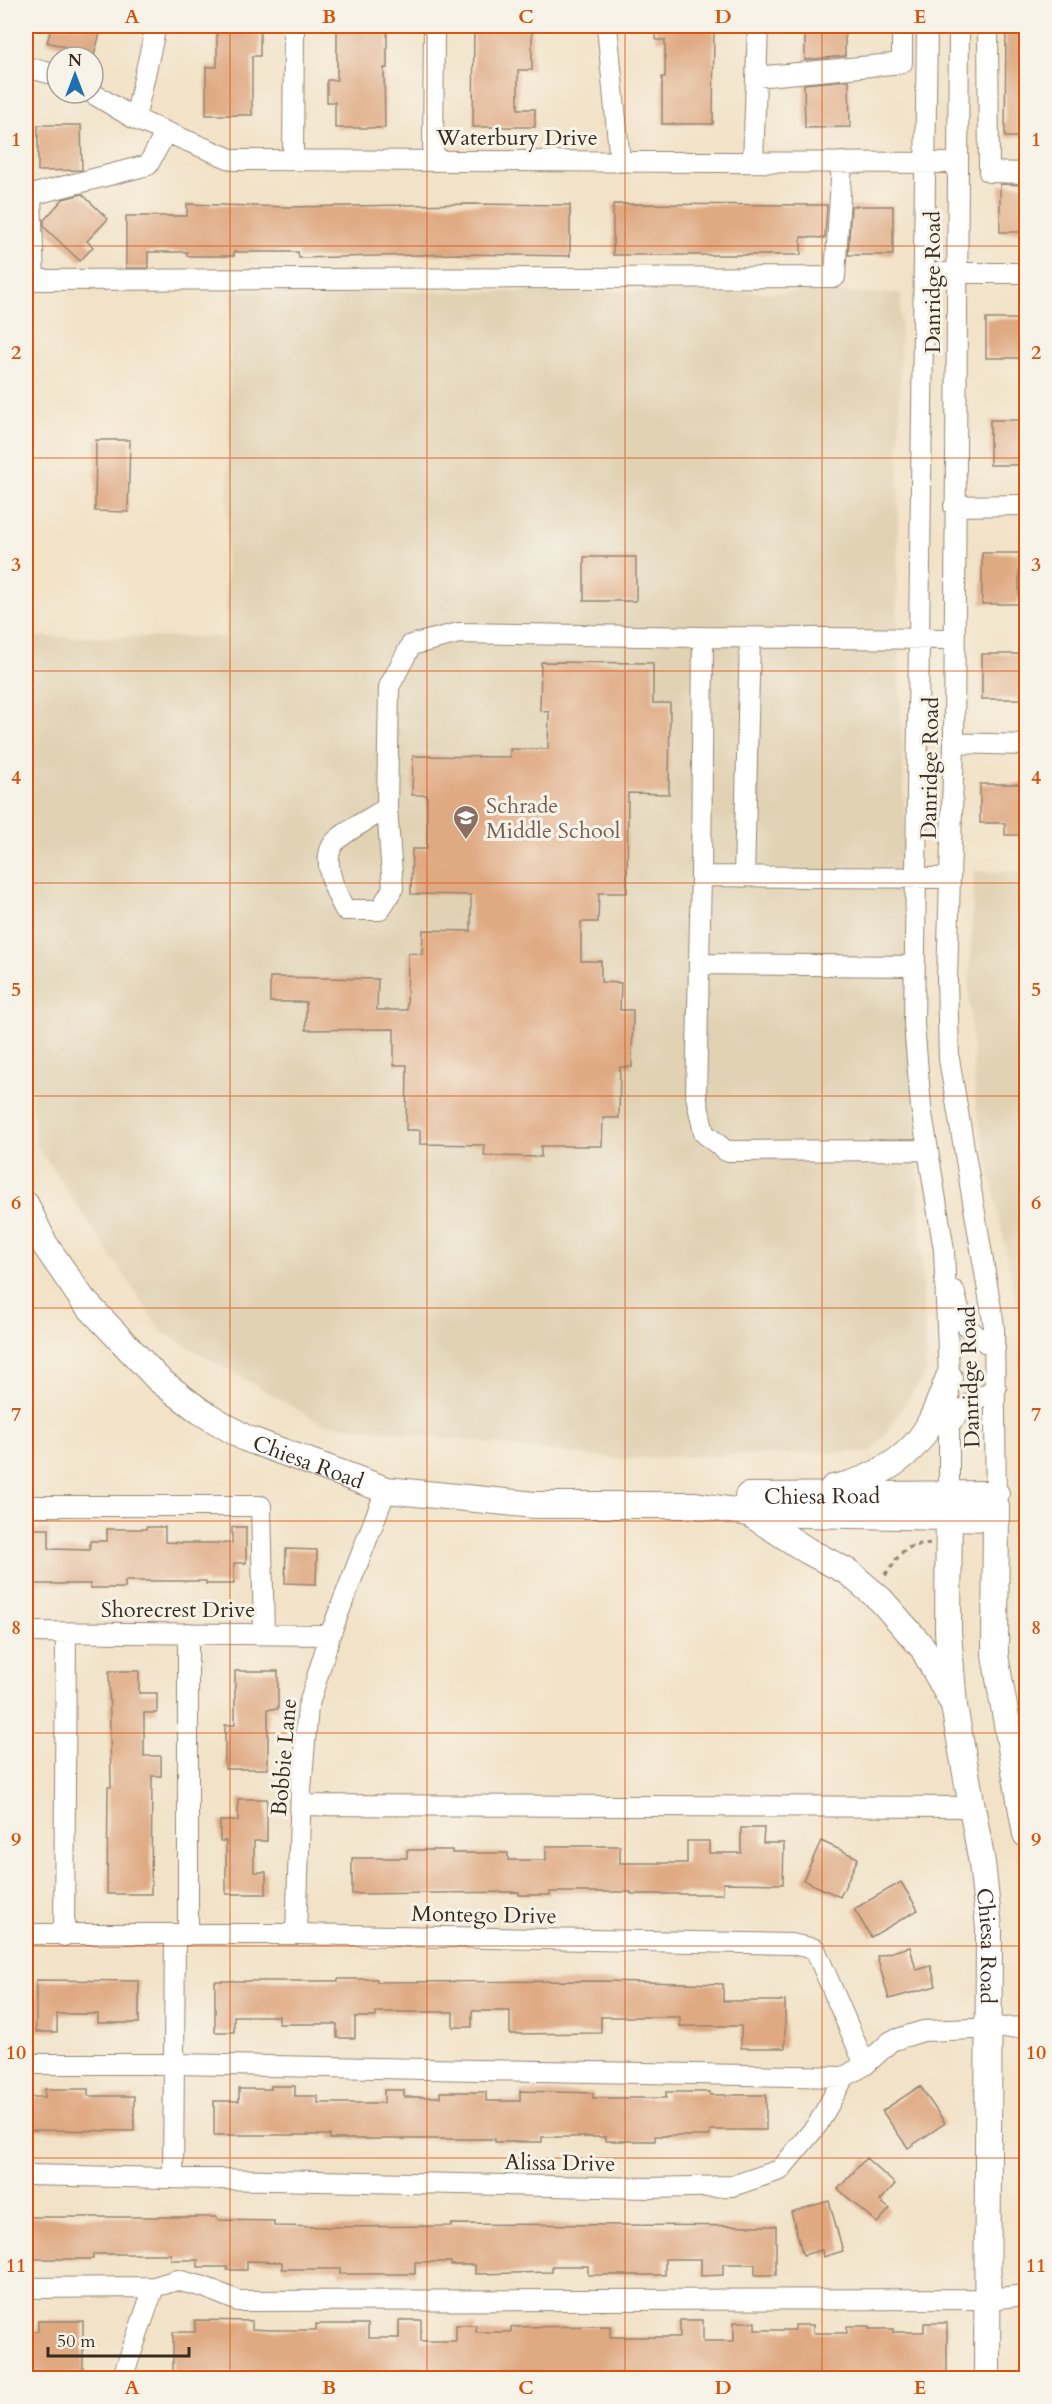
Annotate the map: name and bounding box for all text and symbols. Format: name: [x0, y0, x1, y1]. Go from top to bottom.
text: A: [124, 3, 140, 30]
text: B: [322, 3, 336, 30]
text: C: [518, 3, 534, 30]
text: D: [714, 3, 732, 30]
text: E: [914, 3, 926, 30]
north arrow: [45, 45, 105, 105]
text: N: [68, 50, 82, 72]
street label: Waterbury Drive: [435, 123, 598, 153]
text: 1: [11, 126, 21, 153]
text: 1: [1031, 126, 1041, 153]
street label: Danridge Road: [918, 211, 948, 353]
text: 2: [11, 339, 21, 366]
text: 2: [1031, 339, 1041, 366]
text: 3: [11, 551, 21, 578]
text: 3: [1031, 551, 1041, 578]
street label: Danridge Road: [914, 696, 946, 839]
text: 4: [11, 764, 21, 791]
text: 4: [1031, 764, 1041, 791]
place label: Schrade Middle School: [486, 791, 621, 846]
school or university icon: Schrade Middle School: [451, 803, 481, 841]
text: 5: [11, 976, 21, 1003]
text: 5: [1031, 976, 1041, 1003]
text: 6: [11, 1189, 21, 1216]
text: 6: [1031, 1189, 1041, 1216]
street label: Danridge Road: [953, 1305, 987, 1449]
text: 7: [11, 1401, 21, 1428]
text: 7: [1031, 1401, 1041, 1428]
street label: Chiesa Road: [248, 1428, 368, 1497]
street label: Chiesa Road: [764, 1481, 881, 1512]
street label: Shorecrest Drive: [101, 1595, 255, 1625]
text: 8: [11, 1614, 21, 1641]
text: 8: [1031, 1614, 1041, 1641]
street label: Bobbie Lane: [264, 1697, 304, 1817]
text: 9: [11, 1826, 21, 1853]
text: 9: [1031, 1826, 1041, 1853]
street label: Chiesa Road: [969, 1886, 1003, 2004]
street label: Montego Drive: [411, 1899, 557, 1931]
text: 10: [6, 2039, 26, 2066]
text: 10: [1026, 2039, 1046, 2066]
street label: Alissa Drive: [504, 2147, 616, 2179]
text: 11: [6, 2252, 26, 2279]
text: 11: [1026, 2252, 1046, 2279]
scale bar: [48, 2320, 189, 2358]
text: 50 m: [57, 2329, 96, 2354]
text: A: [124, 2374, 140, 2401]
text: B: [322, 2374, 336, 2401]
text: C: [518, 2374, 534, 2401]
text: D: [714, 2374, 732, 2401]
text: E: [914, 2374, 926, 2401]

